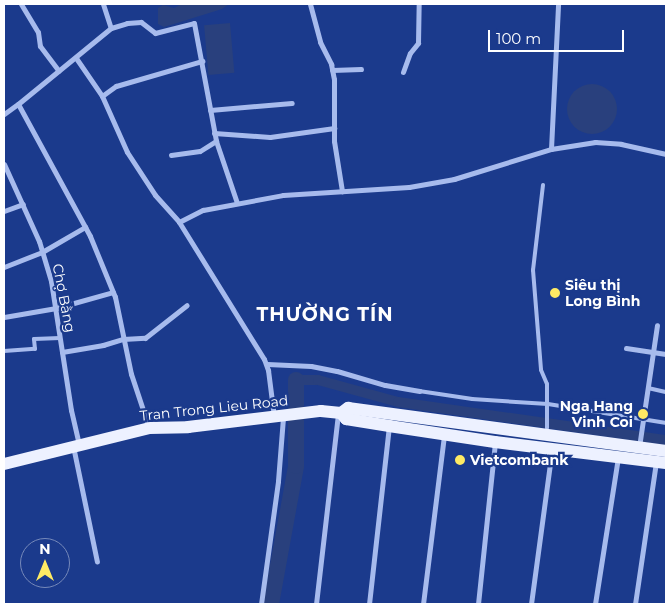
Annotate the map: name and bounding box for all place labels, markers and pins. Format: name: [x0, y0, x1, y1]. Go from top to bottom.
place label: Siêu thị Long Bình: [565, 277, 640, 310]
marker: Siêu thị Long Bình: [549, 287, 561, 299]
place label: Nga Hang Vinh Coi: [560, 398, 633, 431]
marker: Nga Hang Vinh Coi: [637, 408, 649, 420]
place label: Vietcombank: [470, 452, 568, 468]
marker: Vietcombank: [454, 454, 466, 466]

